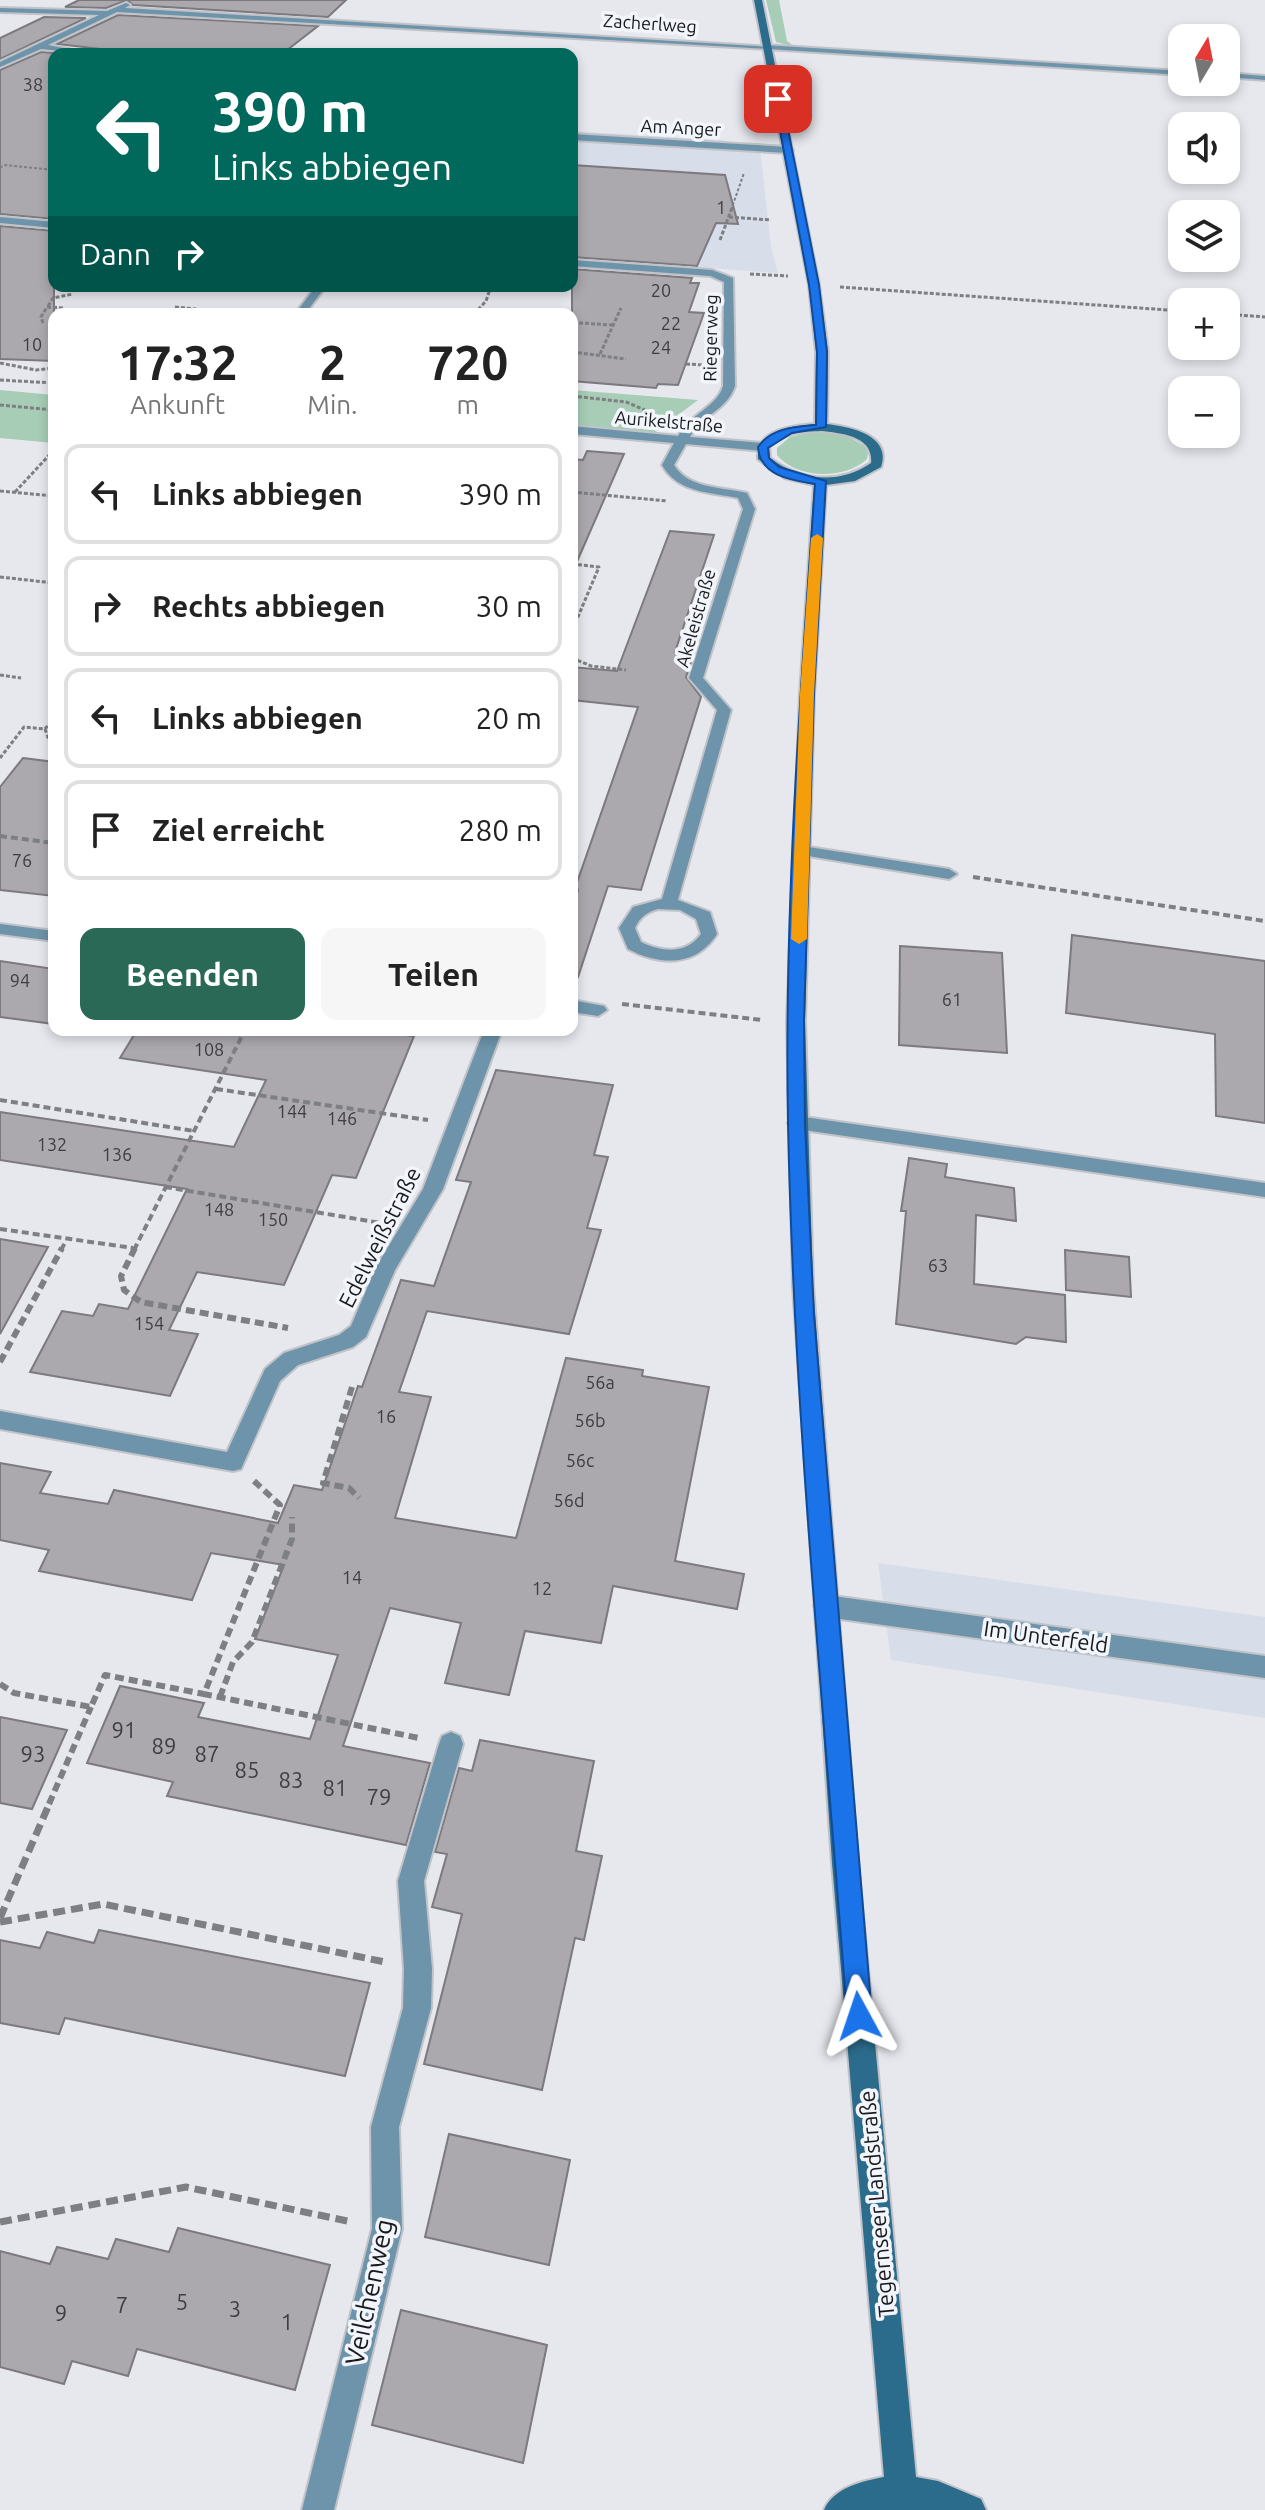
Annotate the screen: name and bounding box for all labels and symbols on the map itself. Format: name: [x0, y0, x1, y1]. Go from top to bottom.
street label: Zacherlweg: [603, 10, 697, 36]
north arrow: [1168, 24, 1240, 96]
pin: [744, 65, 812, 133]
house number: 38: [23, 74, 43, 94]
street label: Am Anger: [640, 115, 722, 139]
house number: 1: [716, 197, 726, 217]
house number: 20: [651, 280, 671, 300]
street label: Riegerweg: [699, 294, 721, 382]
house number: 22: [661, 313, 681, 333]
house number: 10: [22, 334, 42, 354]
house number: 24: [651, 337, 671, 357]
street label: Aurikelstraße: [614, 406, 724, 436]
street label: Akeleistraße: [671, 567, 719, 669]
house number: 76: [12, 850, 32, 870]
house number: 94: [10, 970, 30, 990]
house number: 61: [942, 989, 962, 1009]
house number: 108: [194, 1039, 224, 1059]
house number: 144: [277, 1101, 307, 1121]
house number: 146: [327, 1108, 357, 1128]
house number: 132: [37, 1134, 67, 1154]
house number: 136: [102, 1144, 132, 1164]
street label: Edelweißstraße: [333, 1163, 425, 1311]
house number: 148: [204, 1199, 234, 1219]
house number: 150: [258, 1209, 288, 1229]
house number: 63: [928, 1255, 948, 1275]
house number: 154: [134, 1313, 164, 1333]
house number: 56a: [585, 1372, 615, 1392]
house number: 16: [376, 1406, 396, 1426]
house number: 56b: [575, 1410, 605, 1430]
house number: 56c: [566, 1450, 594, 1470]
house number: 56d: [554, 1490, 584, 1510]
house number: 14: [342, 1567, 362, 1587]
house number: 12: [532, 1578, 552, 1598]
street label: Im Unterfeld: [982, 1615, 1110, 1657]
house number: 91: [112, 1717, 136, 1742]
house number: 89: [152, 1733, 176, 1758]
house number: 93: [21, 1741, 45, 1766]
house number: 87: [195, 1741, 219, 1766]
house number: 85: [235, 1757, 259, 1782]
house number: 83: [279, 1767, 303, 1792]
house number: 81: [323, 1775, 347, 1800]
house number: 79: [367, 1784, 391, 1809]
position arrow: [817, 1974, 901, 2058]
street label: Tegernseer Landstraße: [854, 2090, 898, 2318]
street label: Veilchenweg: [339, 2216, 399, 2368]
house number: 5: [176, 2289, 188, 2314]
house number: 7: [116, 2292, 128, 2317]
house number: 3: [229, 2296, 241, 2321]
house number: 9: [55, 2300, 67, 2325]
house number: 1: [281, 2309, 293, 2334]

